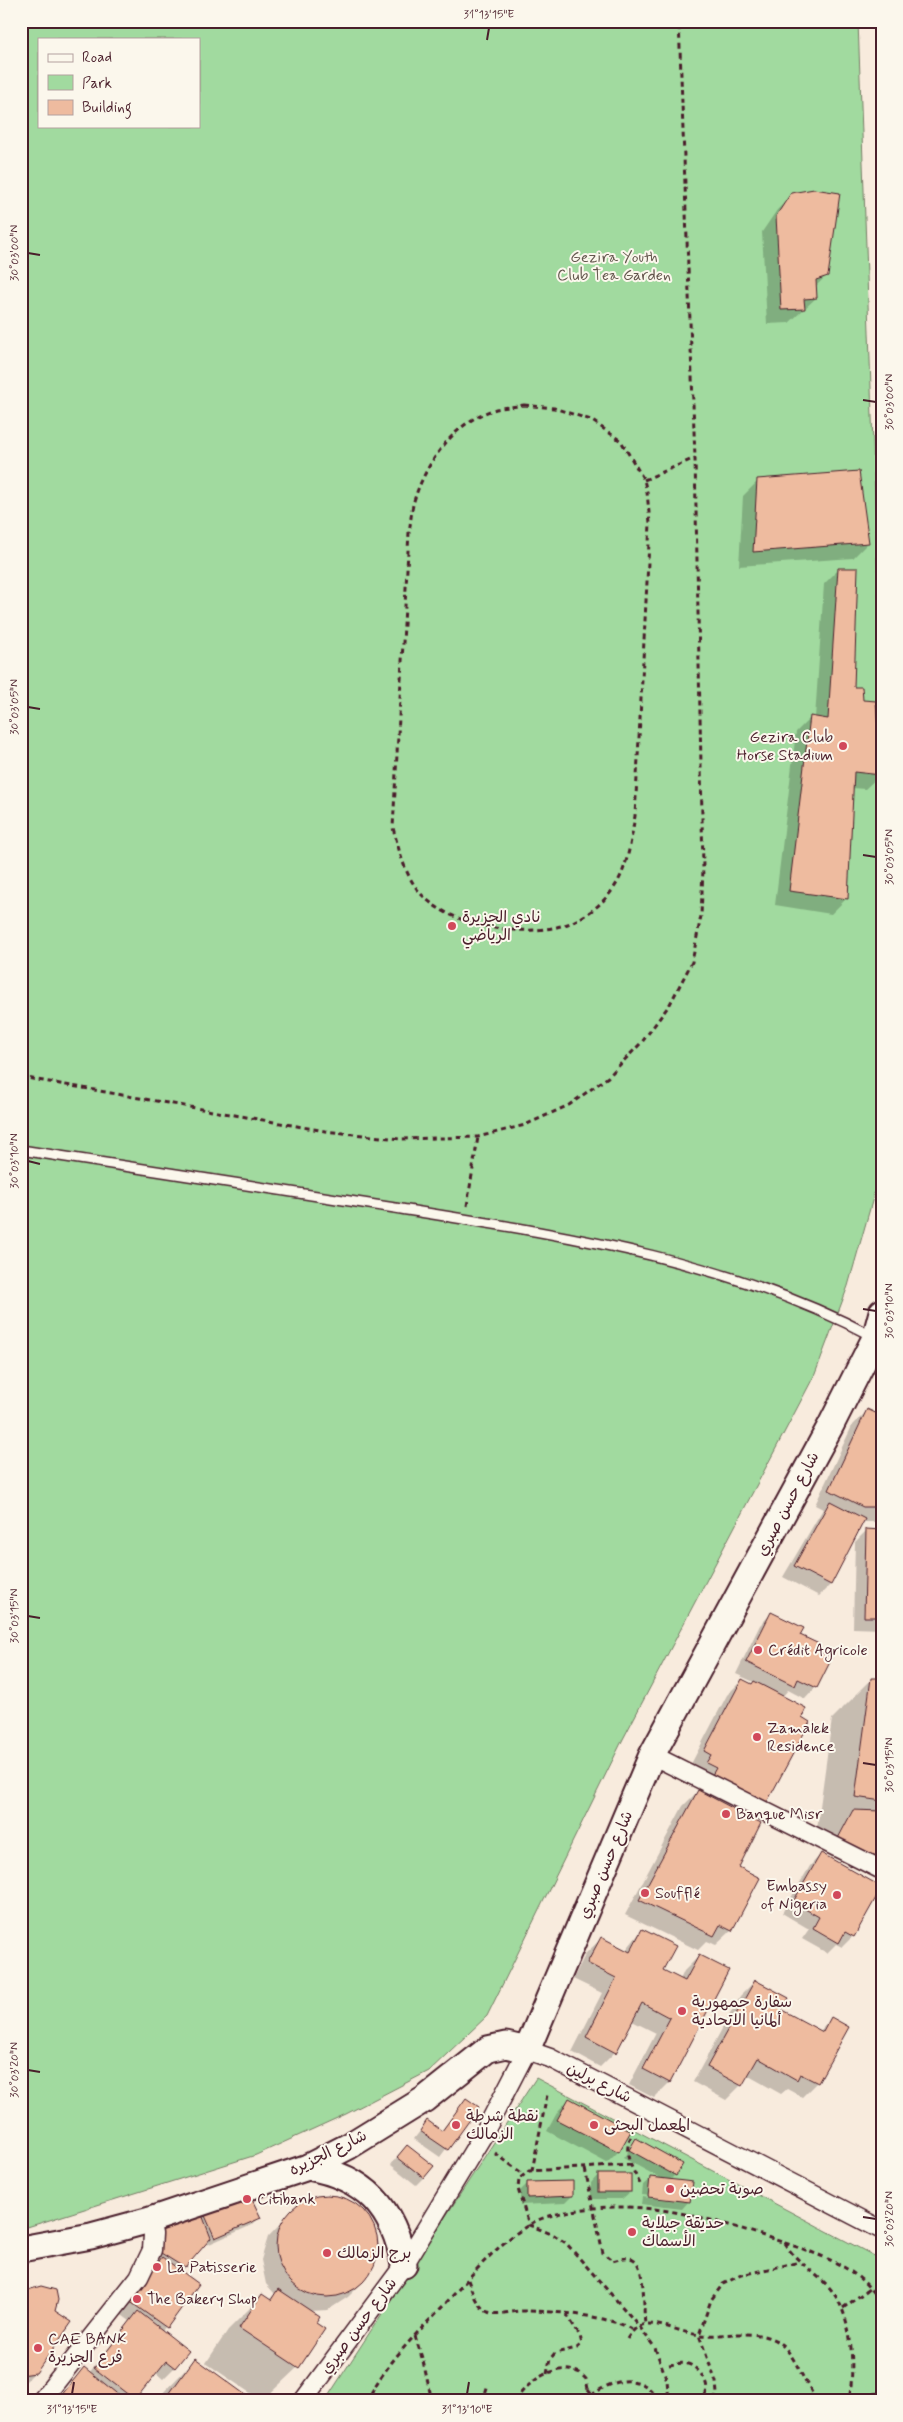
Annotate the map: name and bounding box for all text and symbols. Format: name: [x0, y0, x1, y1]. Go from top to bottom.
text: 31°13'15"E: [464, 7, 514, 23]
legend: [38, 38, 200, 128]
text: Road: [82, 48, 112, 68]
text: Park: [82, 74, 112, 94]
text: Building: [82, 98, 132, 119]
text: 30°03'00"N: [7, 225, 23, 281]
park label: Gezira Youth Club Tea Garden: [557, 247, 671, 286]
text: 30°03'00"N: [882, 374, 898, 430]
text: 30°03'05"N: [7, 679, 23, 735]
place label: Gezira Club Horse Stadium: [737, 727, 833, 766]
marker: Gezira Club Horse Stadium: [837, 740, 849, 752]
text: 30°03'05"N: [882, 829, 898, 885]
place label: نادي الجزيرة الرياضي: [462, 907, 540, 949]
marker: نادي الجزيرة الرياضي: [446, 920, 458, 932]
text: 30°03'10"N: [7, 1133, 23, 1189]
text: 30°03'10"N: [882, 1283, 898, 1339]
street label: شارع حسن صبري: [752, 1448, 824, 1560]
text: 30°03'15"N: [7, 1589, 23, 1643]
place label: Crédit Agricole: [768, 1640, 868, 1662]
marker: Crédit Agricole: [752, 1644, 764, 1656]
place label: Zamalek Residence: [767, 1718, 834, 1757]
marker: Zamalek Residence: [751, 1731, 763, 1743]
text: 30°03'15"N: [882, 1738, 898, 1792]
place label: Banque Misr: [736, 1804, 823, 1825]
street label: شارع حسن صبري: [574, 1808, 638, 1922]
marker: Banque Misr: [720, 1808, 732, 1820]
place label: Embassy of Nigeria: [761, 1876, 827, 1916]
place label: Soufflé: [655, 1883, 700, 1904]
marker: Soufflé: [639, 1887, 651, 1899]
marker: Embassy of Nigeria: [831, 1889, 843, 1901]
place label: سفارة جمهورية ألمانيا الاتحادية: [692, 1992, 792, 2031]
marker: سفارة جمهورية ألمانيا الاتحادية: [676, 2005, 688, 2017]
text: 30°03'20"N: [7, 2042, 23, 2098]
street label: شارع برلين: [563, 2058, 635, 2108]
place label: نقطة شرطة الزمالك: [466, 2106, 539, 2145]
place label: المعمل البحثى: [604, 2115, 690, 2136]
marker: نقطة شرطة الزمالك: [450, 2119, 462, 2131]
marker: المعمل البحثى: [588, 2119, 600, 2131]
street label: شارع الجزيره: [286, 2125, 370, 2181]
place label: صوبة تحضين: [680, 2179, 764, 2200]
marker: صوبة تحضين: [664, 2183, 676, 2195]
place label: Citibank: [257, 2189, 315, 2210]
text: 30°03'20"N: [882, 2191, 898, 2247]
marker: Citibank: [241, 2193, 253, 2205]
place label: حديقة جيلاية الأسماك: [642, 2213, 724, 2252]
marker: حديقة جيلاية الأسماك: [626, 2226, 638, 2238]
place label: برج الزمالك: [337, 2243, 412, 2264]
marker: برج الزمالك: [321, 2247, 333, 2259]
place label: La Patisserie: [167, 2257, 257, 2278]
marker: La Patisserie: [151, 2261, 163, 2273]
street label: شارع حسن صبري: [316, 2274, 402, 2378]
place label: The Bakery Shop: [147, 2289, 257, 2310]
marker: The Bakery Shop: [131, 2293, 143, 2305]
place label: CAE BANK فرع الجزيرة: [48, 2329, 126, 2368]
marker: CAE BANK فرع الجزيرة: [32, 2342, 44, 2354]
text: 31°13'15"E: [47, 2402, 97, 2418]
text: 31°13'10"E: [441, 2402, 493, 2418]

